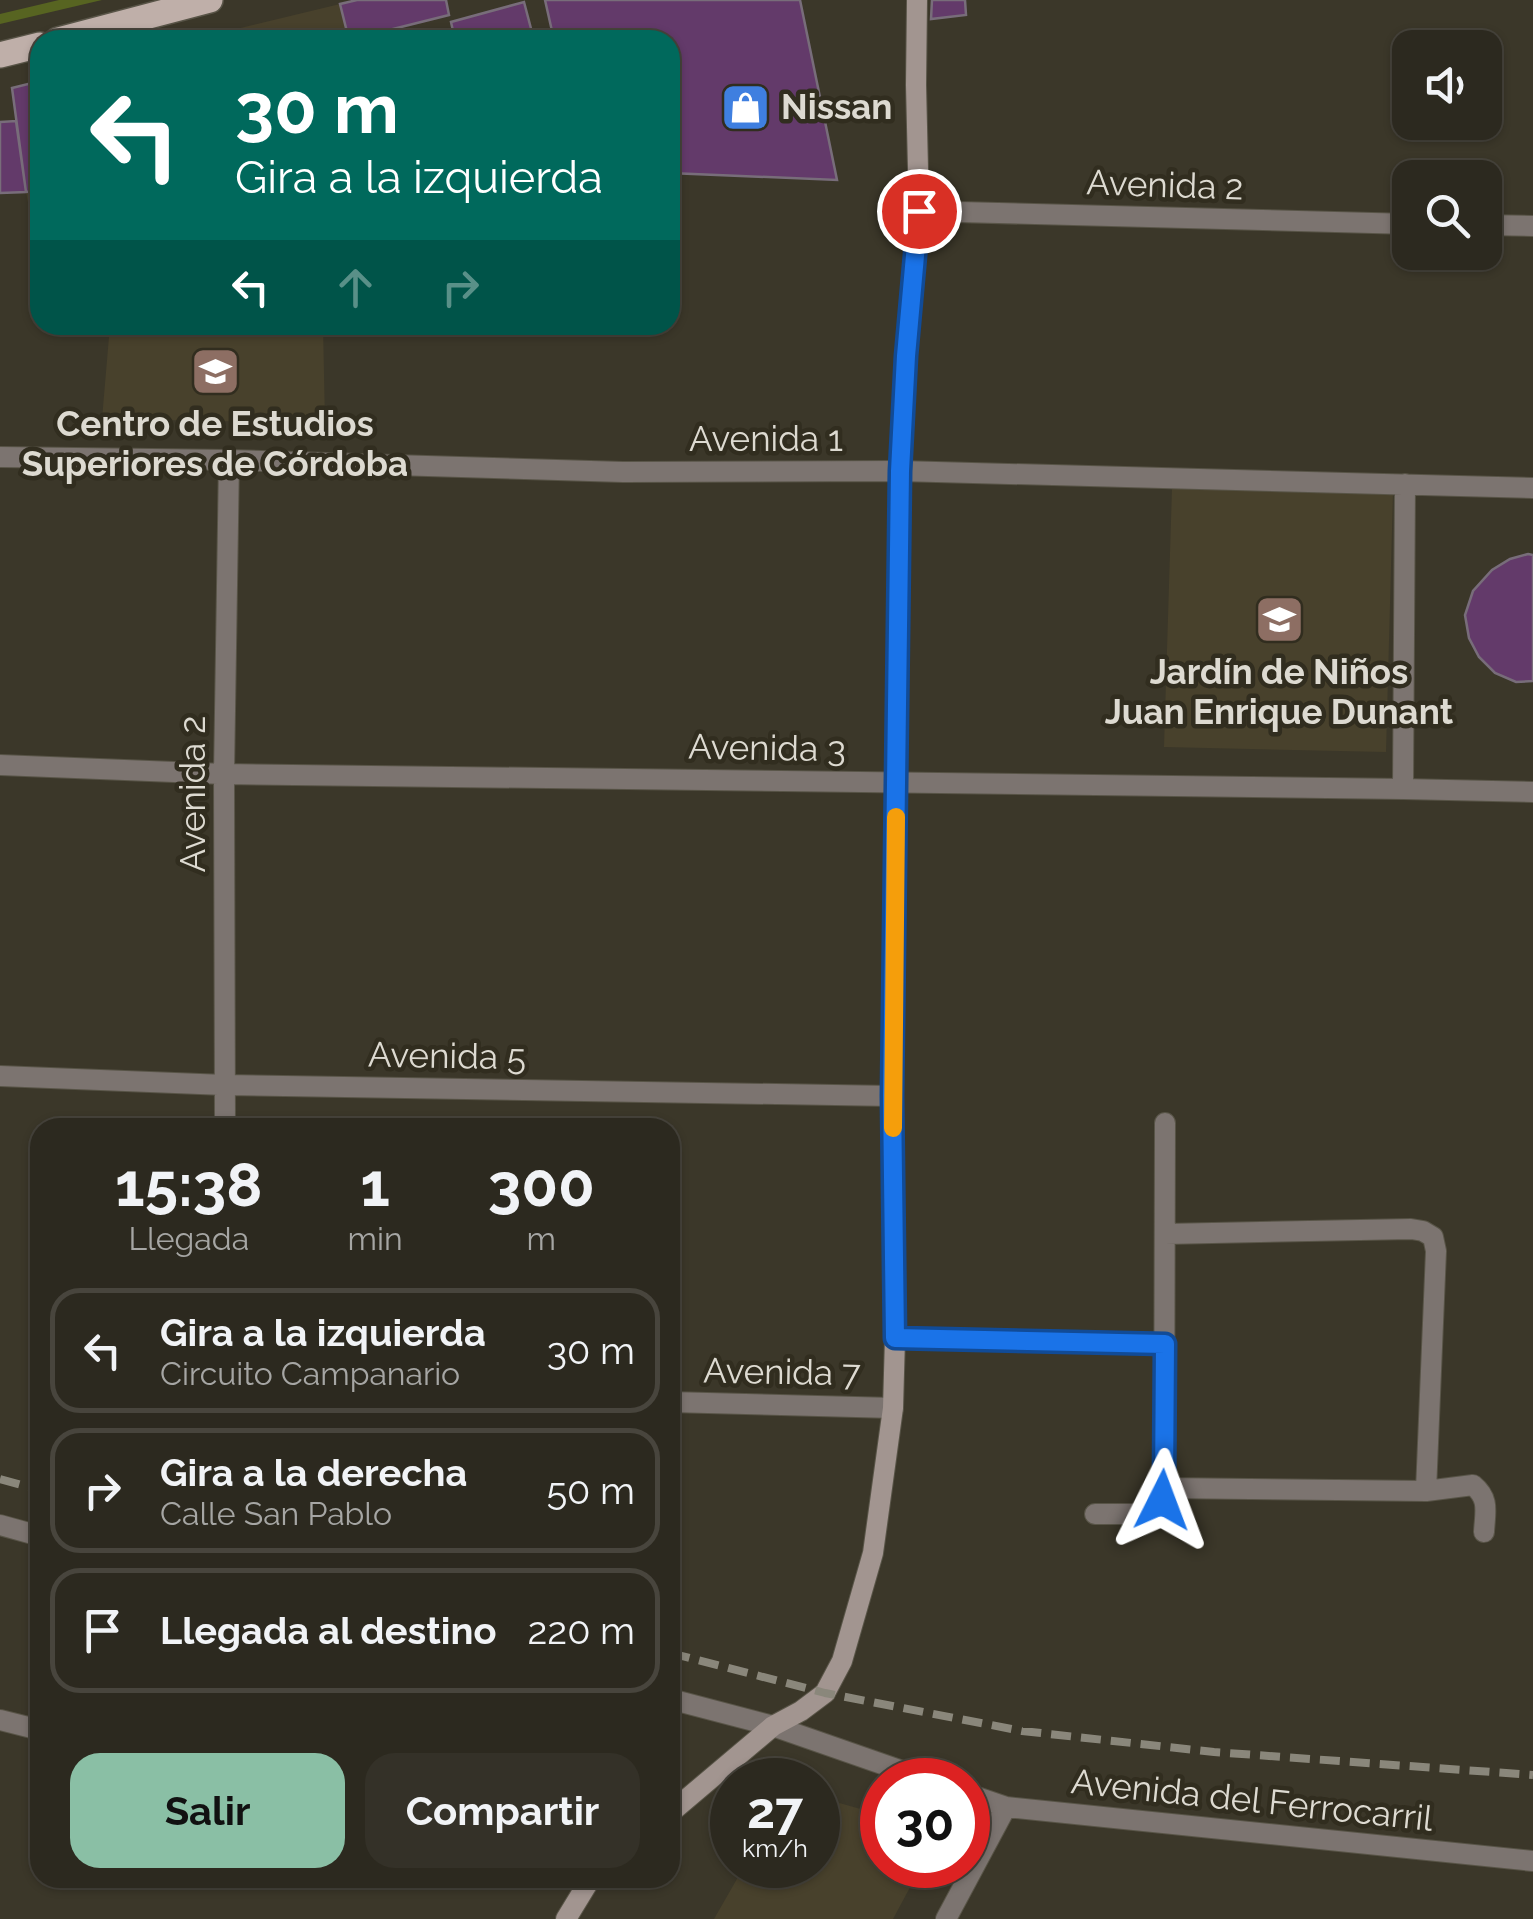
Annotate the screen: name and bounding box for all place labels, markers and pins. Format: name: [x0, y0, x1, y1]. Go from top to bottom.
shop icon: Nissan: [720, 81, 772, 133]
place label: Nissan: [781, 86, 892, 127]
pin: [877, 169, 962, 254]
school or university icon: Centro de Estudios Superiores de Córdoba: [189, 346, 241, 398]
place label: Centro de Estudios Superiores de Córdoba: [22, 403, 408, 484]
school or university icon: Jardín de Niños Juan Enrique Dunant: [1253, 594, 1305, 646]
place label: Jardín de Niños Juan Enrique Dunant: [1105, 651, 1454, 732]

